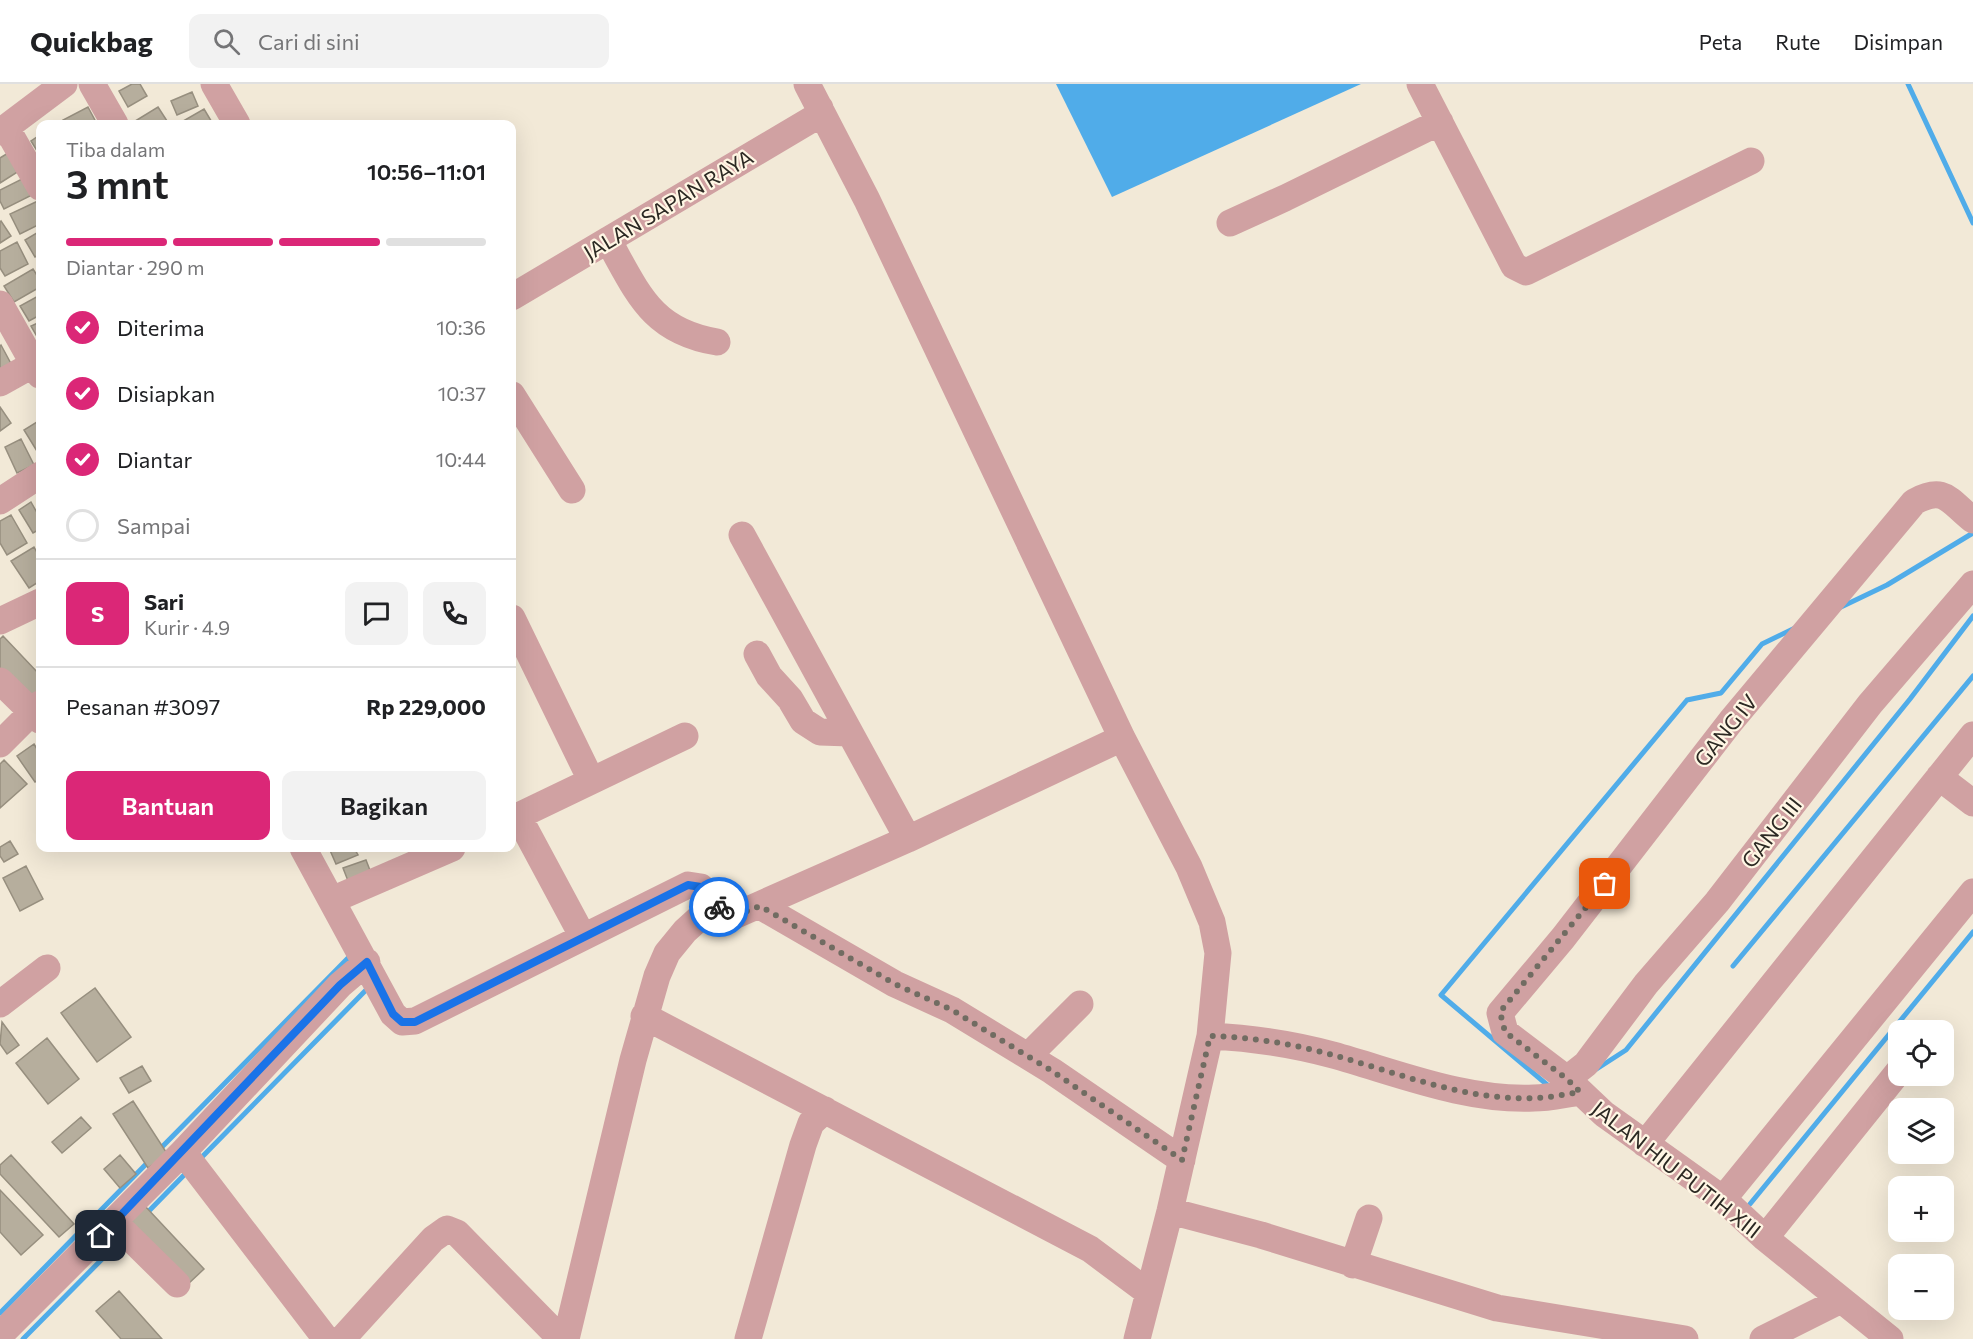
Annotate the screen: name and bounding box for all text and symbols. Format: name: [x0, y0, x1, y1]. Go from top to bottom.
search box: [189, 14, 609, 68]
text: Quickbag: [30, 24, 153, 58]
icon: search: [210, 25, 243, 58]
text: Cari di sini: [258, 28, 360, 55]
text: Peta: [1699, 29, 1742, 54]
text: Rute: [1775, 29, 1820, 54]
text: Disimpan: [1853, 29, 1943, 54]
text: Tiba dalam: [66, 137, 165, 161]
street label: JALAN SAPAN RAYA: [579, 144, 757, 264]
text: 10:56–11:01: [367, 158, 486, 185]
text: 3 mnt: [66, 159, 169, 207]
text: Diantar · 290 m: [66, 255, 204, 279]
icon: check: [66, 311, 99, 344]
text: Diterima: [117, 314, 204, 341]
text: 10:36: [436, 315, 486, 339]
icon: check: [66, 377, 99, 410]
text: Disiapkan: [117, 380, 215, 407]
text: 10:37: [438, 381, 486, 405]
icon: check: [66, 443, 99, 476]
text: Diantar: [117, 446, 192, 473]
text: 10:44: [436, 447, 486, 471]
text: Sampai: [117, 512, 191, 539]
button: chat: [345, 582, 408, 645]
button: phone: [423, 582, 486, 645]
text: Sari: [144, 588, 184, 615]
text: S: [91, 600, 104, 627]
text: Kurir · 4.9: [144, 615, 230, 639]
street label: GANG IV: [1688, 689, 1762, 771]
text: Pesanan #3097: [66, 693, 220, 720]
text: Rp 229,000: [366, 693, 486, 720]
button: Bantuan: [66, 771, 270, 840]
button: Bagikan: [282, 771, 486, 840]
street label: GANG III: [1736, 792, 1806, 872]
pin: [1579, 858, 1630, 909]
icon: bag: [1588, 867, 1621, 900]
courier: [689, 877, 749, 937]
icon: bike: [703, 891, 736, 924]
map controls: [1888, 1020, 1954, 1320]
button: locate: [1888, 1020, 1954, 1086]
street label: JALAN HIU PUTIH XIII: [1588, 1095, 1766, 1243]
button: layers: [1888, 1098, 1954, 1164]
button: +: [1888, 1176, 1954, 1242]
pin: [75, 1210, 126, 1261]
icon: home: [84, 1219, 117, 1252]
button: −: [1888, 1254, 1954, 1320]

